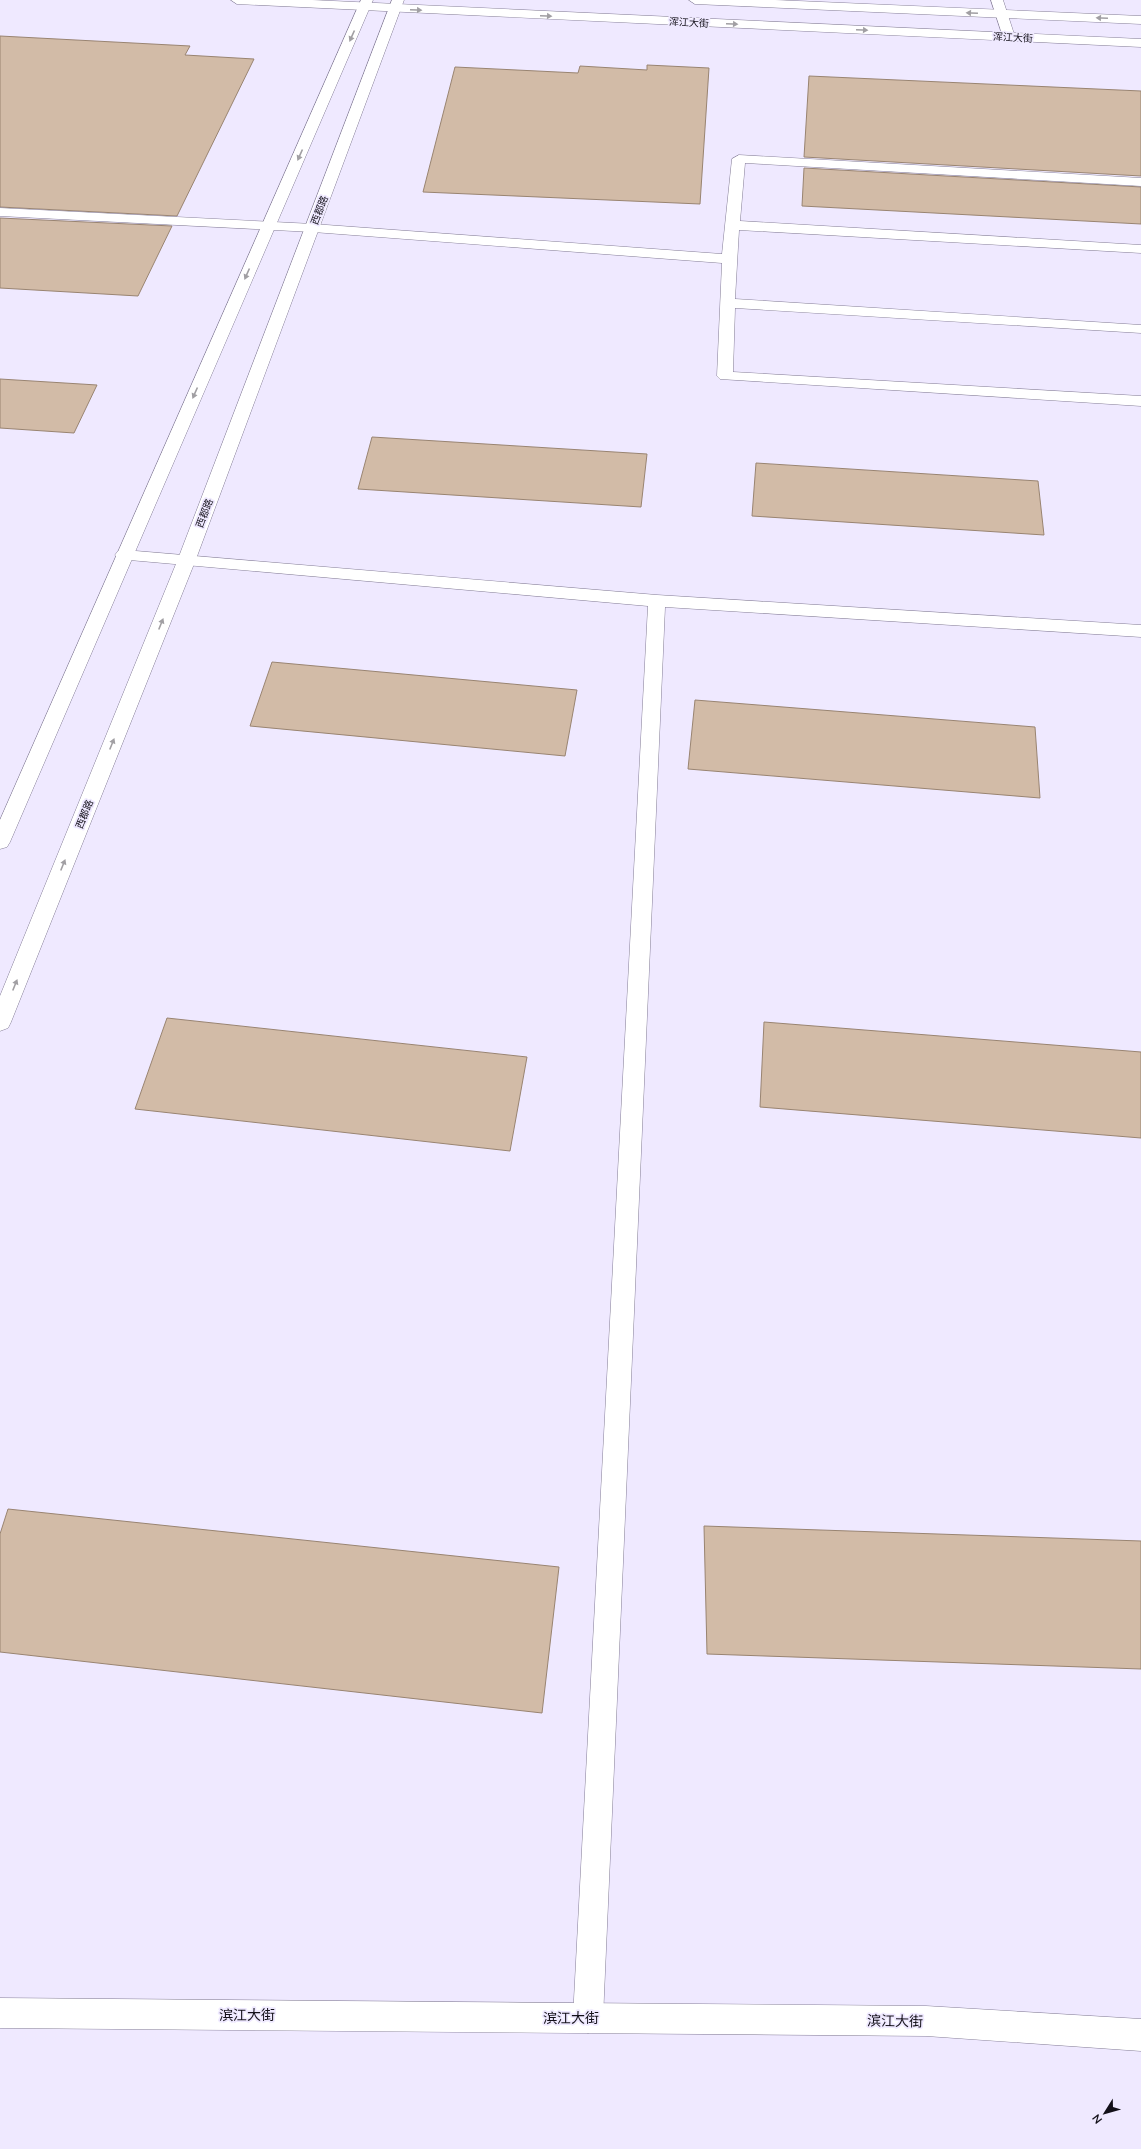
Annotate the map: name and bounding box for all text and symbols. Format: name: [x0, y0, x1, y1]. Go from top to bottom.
one-way arrow: [410, 6, 422, 13]
one-way arrow: [966, 9, 978, 16]
one-way arrow: [540, 12, 552, 19]
street label: 浑江大街: [669, 15, 709, 30]
one-way arrow: [1096, 15, 1108, 22]
one-way arrow: [726, 21, 738, 28]
one-way arrow: [856, 27, 868, 34]
one-way arrow: [348, 30, 354, 42]
street label: 浑江大街: [993, 30, 1033, 45]
one-way arrow: [296, 149, 303, 161]
street label: 西郡路: [308, 194, 331, 227]
one-way arrow: [244, 268, 251, 280]
one-way arrow: [192, 387, 198, 399]
street label: 西郡路: [193, 497, 216, 530]
one-way arrow: [158, 617, 164, 629]
one-way arrow: [109, 739, 115, 750]
street label: 西郡路: [73, 798, 96, 831]
one-way arrow: [61, 858, 67, 870]
one-way arrow: [12, 979, 18, 991]
street label: 滨江大街: [219, 2006, 275, 2024]
street label: 滨江大街: [543, 2009, 599, 2027]
street label: 滨江大街: [867, 2012, 923, 2030]
north arrow: [1085, 2093, 1125, 2133]
text: N: [1089, 2111, 1105, 2127]

